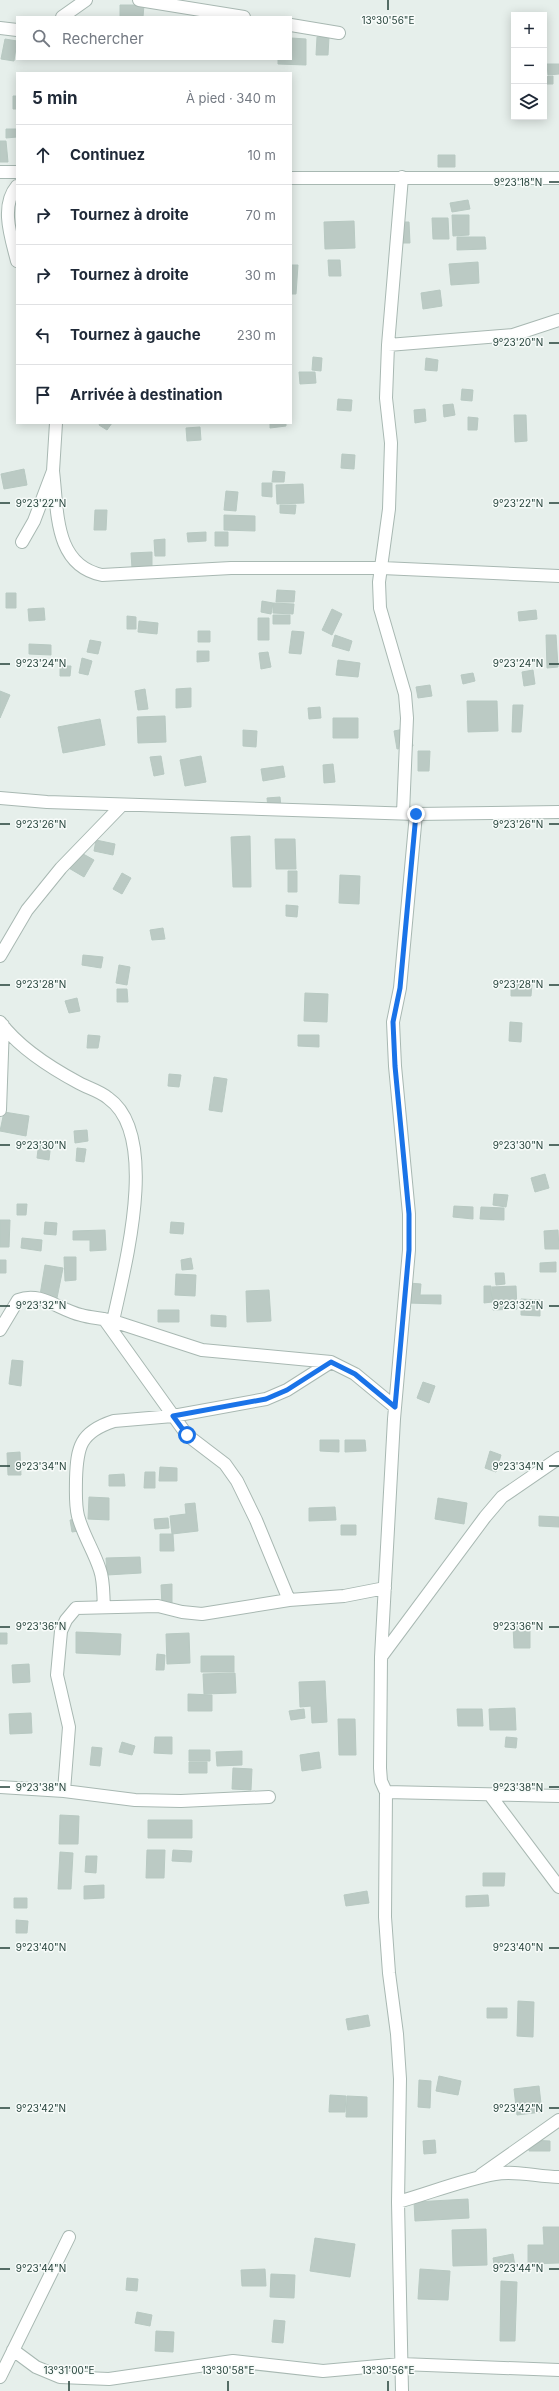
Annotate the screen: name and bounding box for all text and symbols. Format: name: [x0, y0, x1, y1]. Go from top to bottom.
map controls: [511, 12, 547, 120]
button: +: [511, 12, 547, 48]
text: 13°30'56"E: [361, 14, 415, 26]
search box: [16, 16, 292, 60]
icon: search: [30, 27, 52, 49]
text: Rechercher: [62, 29, 144, 48]
button: −: [511, 48, 547, 84]
button: layers: [511, 84, 547, 120]
text: 5 min: [32, 88, 78, 108]
text: À pied · 340 m: [186, 90, 276, 106]
icon: ahead: [32, 144, 54, 166]
text: Continuez: [70, 145, 145, 164]
text: 10 m: [247, 147, 276, 163]
text: 9°23'18"N: [494, 176, 542, 188]
icon: right: [32, 204, 54, 226]
text: Tournez à droite: [70, 205, 189, 224]
text: 70 m: [246, 207, 276, 223]
icon: right: [32, 264, 54, 286]
text: Tournez à droite: [70, 265, 189, 284]
text: 30 m: [245, 267, 276, 283]
icon: left: [32, 324, 54, 346]
text: Tournez à gauche: [70, 325, 201, 344]
text: 230 m: [237, 327, 276, 343]
text: 9°23'20"N: [493, 336, 543, 348]
icon: arrive: [32, 384, 54, 406]
text: Arrivée à destination: [70, 385, 223, 404]
text: 9°23'22"N: [16, 497, 66, 509]
text: 9°23'22"N: [493, 497, 543, 509]
text: 9°23'24"N: [16, 657, 66, 669]
text: 9°23'24"N: [493, 657, 543, 669]
route end: [407, 805, 425, 823]
text: 9°23'26"N: [16, 818, 66, 830]
text: 9°23'26"N: [493, 818, 543, 830]
text: 9°23'28"N: [16, 978, 66, 990]
text: 9°23'28"N: [493, 978, 543, 990]
text: 9°23'30"N: [16, 1139, 66, 1151]
text: 9°23'30"N: [493, 1139, 543, 1151]
text: 9°23'32"N: [16, 1299, 66, 1311]
text: 9°23'32"N: [493, 1299, 543, 1311]
route start: [178, 1426, 196, 1444]
text: 9°23'34"N: [16, 1460, 66, 1472]
text: 9°23'34"N: [493, 1460, 543, 1472]
text: 9°23'36"N: [16, 1620, 66, 1632]
text: 9°23'36"N: [493, 1620, 543, 1632]
text: 9°23'38"N: [16, 1781, 66, 1793]
text: 9°23'38"N: [493, 1781, 543, 1793]
text: 9°23'40"N: [16, 1941, 66, 1953]
text: 9°23'40"N: [493, 1941, 543, 1953]
text: 9°23'42"N: [16, 2102, 66, 2114]
text: 9°23'42"N: [493, 2102, 543, 2114]
text: 9°23'44"N: [16, 2262, 66, 2274]
text: 9°23'44"N: [493, 2262, 543, 2274]
text: 13°31'00"E: [43, 2364, 95, 2376]
text: 13°30'58"E: [201, 2364, 255, 2376]
text: 13°30'56"E: [361, 2364, 415, 2376]

